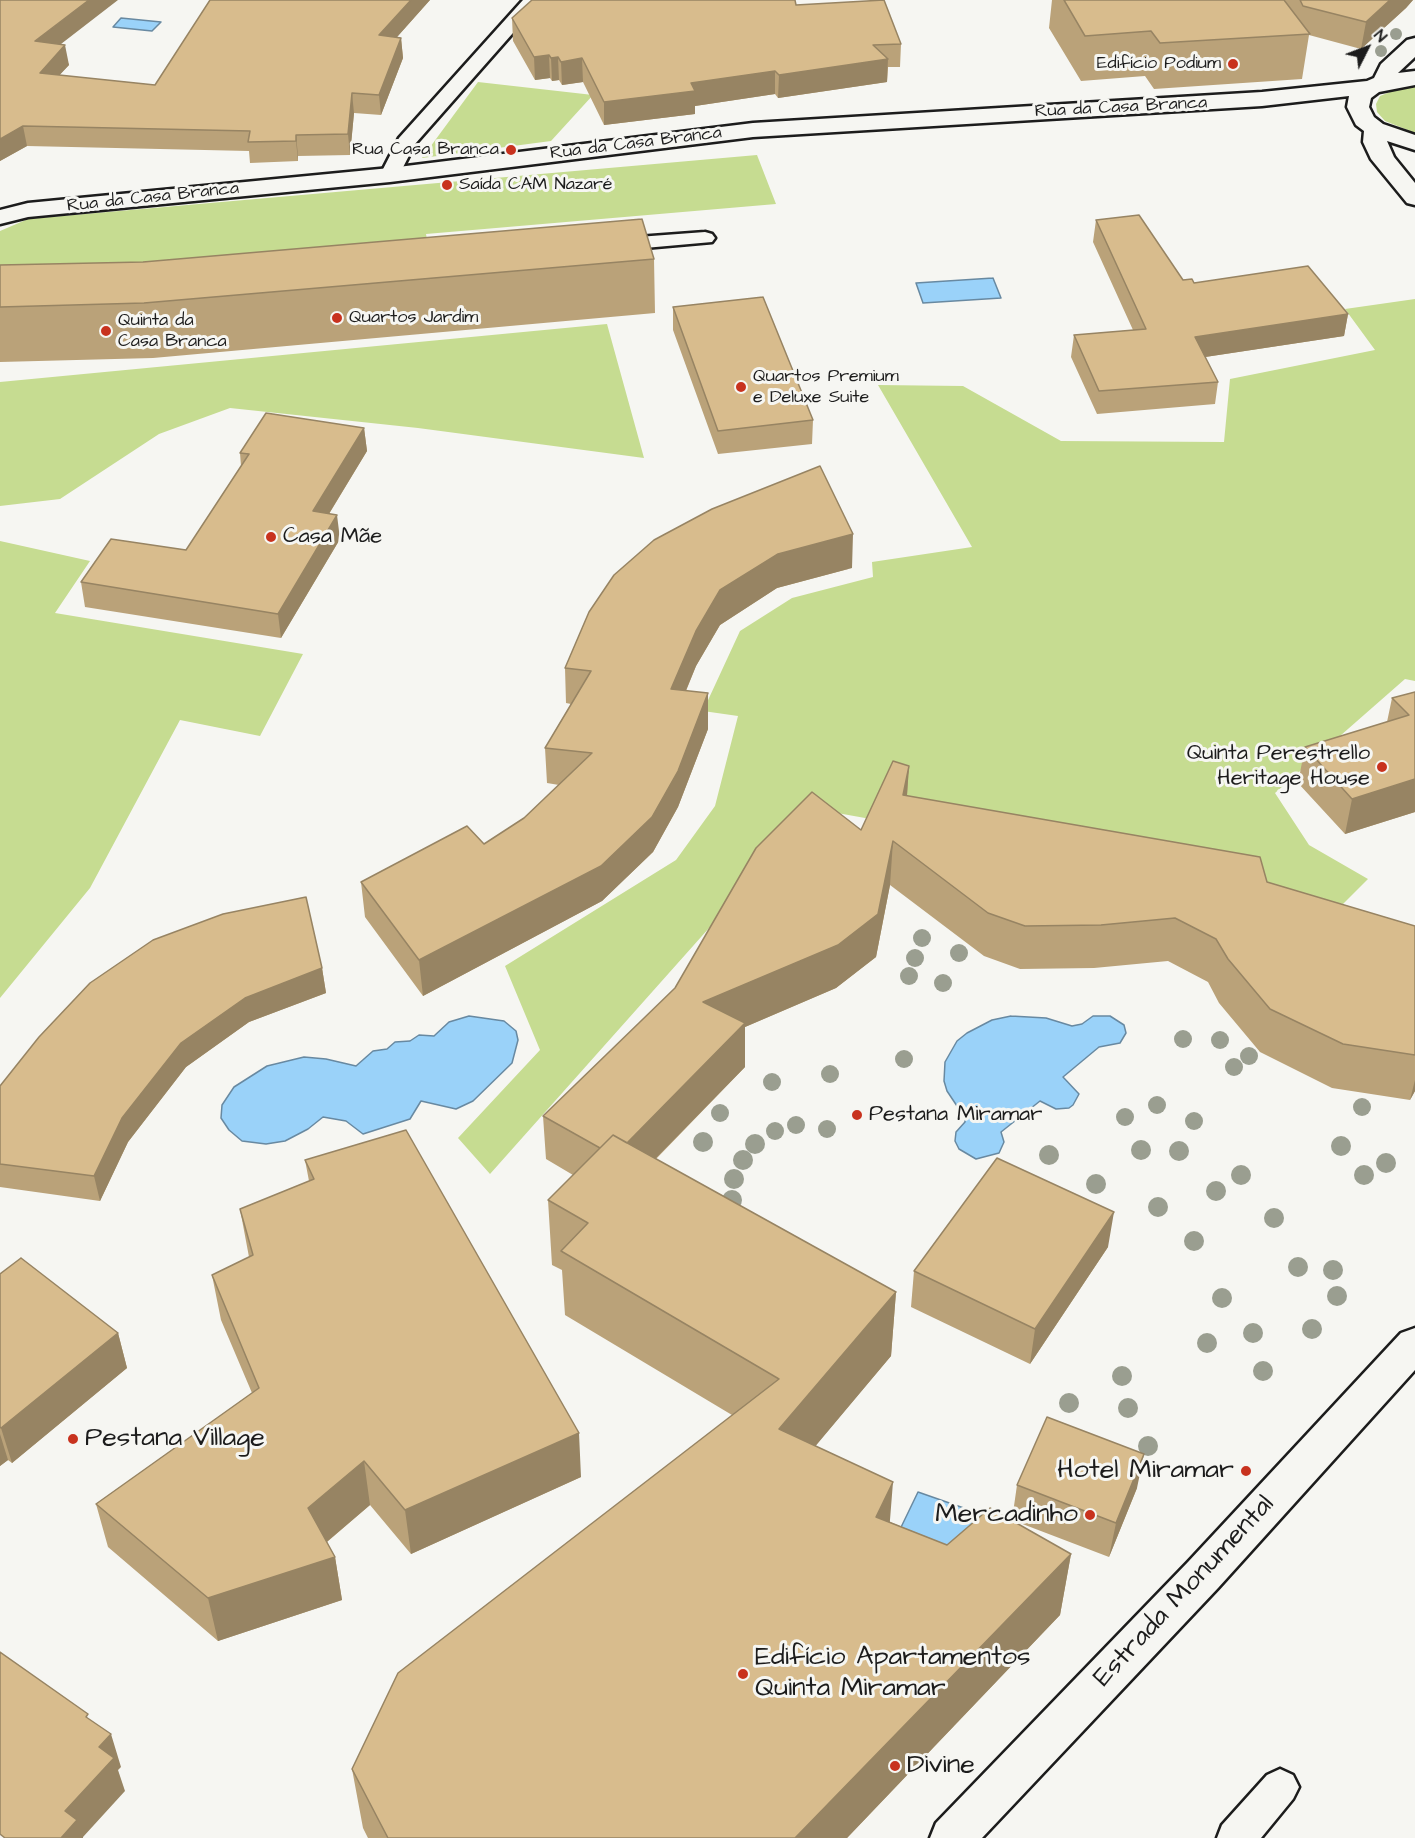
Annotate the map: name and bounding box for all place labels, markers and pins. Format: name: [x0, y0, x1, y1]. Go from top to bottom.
place label: Edifício Podium: [1097, 53, 1221, 75]
marker: Edifício Podium: [1226, 57, 1240, 71]
place label: Rua Casa Branca: [352, 139, 499, 161]
marker: Rua Casa Branca: [504, 143, 518, 157]
place label: Saída CAM Nazaré: [459, 174, 613, 196]
marker: Saída CAM Nazaré: [440, 178, 454, 192]
place label: Quartos Jardim: [349, 307, 478, 329]
place label: Quinta da Casa Branca: [118, 310, 227, 352]
marker: Quartos Jardim: [330, 311, 344, 325]
marker: Quinta da Casa Branca: [99, 324, 113, 338]
place label: Quartos Premium e Deluxe Suite: [753, 366, 899, 409]
marker: Quartos Premium e Deluxe Suite: [734, 380, 748, 394]
place label: Casa Mãe: [283, 524, 382, 550]
marker: Casa Mãe: [264, 530, 278, 544]
place label: Quinta Perestrello Heritage House: [1187, 741, 1370, 792]
marker: Quinta Perestrello Heritage House: [1375, 760, 1389, 774]
place label: Pestana Miramar: [869, 1102, 1042, 1128]
marker: Pestana Miramar: [850, 1108, 864, 1122]
place label: Pestana Village: [85, 1423, 265, 1455]
marker: Pestana Village: [66, 1432, 80, 1446]
place label: Hotel Miramar: [1057, 1455, 1234, 1487]
marker: Hotel Miramar: [1239, 1464, 1253, 1478]
place label: Mercadinho: [935, 1499, 1078, 1531]
marker: Mercadinho: [1083, 1508, 1097, 1522]
place label: Edifício Apartamentos Quinta Miramar: [755, 1642, 1031, 1705]
marker: Edifício Apartamentos Quinta Miramar: [736, 1667, 750, 1681]
place label: Divine: [907, 1750, 975, 1782]
marker: Divine: [888, 1759, 902, 1773]

